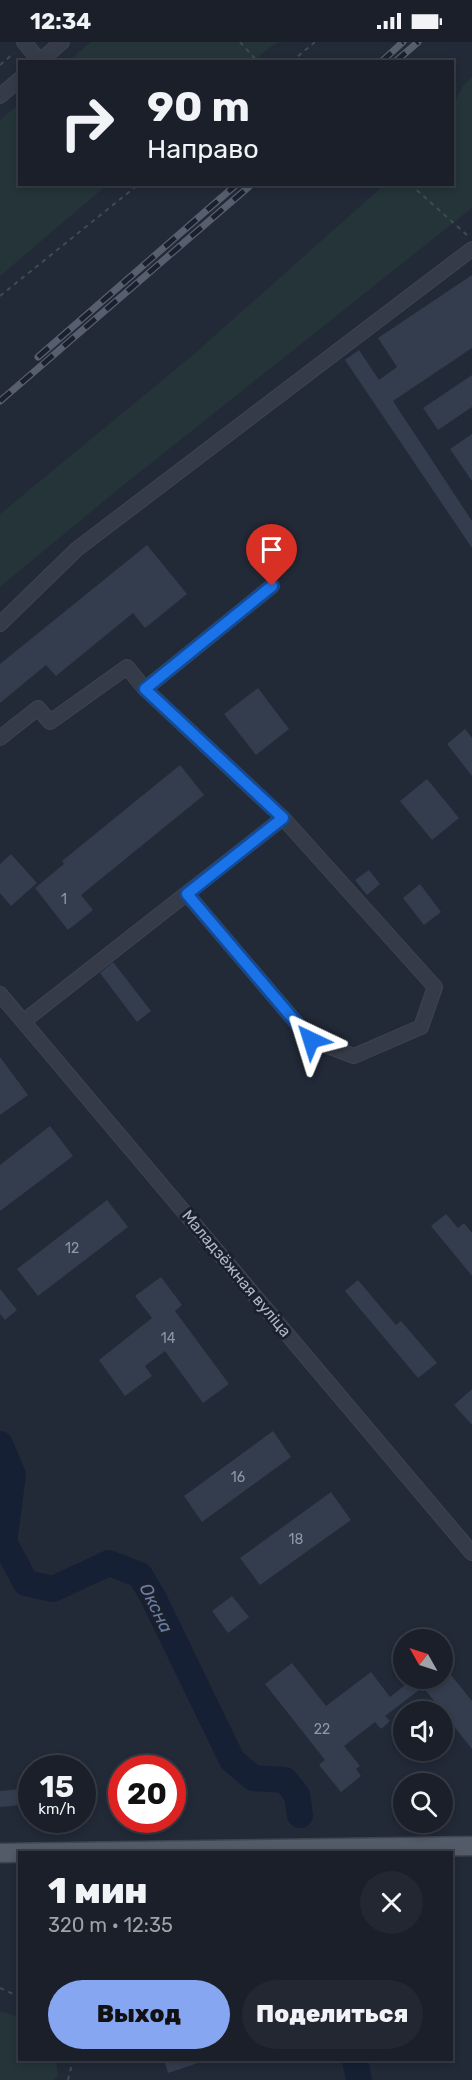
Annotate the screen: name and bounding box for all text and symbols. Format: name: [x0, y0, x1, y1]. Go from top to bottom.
text: 12:34: [30, 8, 91, 35]
text: 90 m: [147, 82, 250, 132]
icon: right: [48, 84, 126, 162]
text: Направо: [147, 133, 259, 165]
pin: [246, 524, 297, 586]
icon: arrive: [255, 533, 288, 566]
house number: 1: [61, 891, 67, 908]
position arrow: [279, 1008, 343, 1072]
street label: Маладзёжная вуліца: [178, 1206, 295, 1341]
house number: 12: [65, 1240, 79, 1257]
house number: 14: [161, 1330, 176, 1347]
house number: 16: [231, 1469, 245, 1486]
house number: 18: [289, 1531, 304, 1548]
water label: Оксна: [135, 1580, 178, 1637]
north arrow: [393, 1629, 453, 1689]
map controls: [393, 1629, 453, 1833]
button: sound: [393, 1701, 453, 1761]
house number: 22: [314, 1721, 330, 1738]
speed limit sign: 20: [108, 1755, 186, 1833]
text: 15: [40, 1769, 74, 1805]
button: search: [393, 1773, 453, 1833]
text: km/h: [38, 1800, 76, 1818]
text: 1 мин: [48, 1869, 148, 1912]
button: close: [360, 1871, 423, 1934]
text: 320 m · 12:35: [48, 1913, 173, 1937]
button: Выход: [48, 1980, 230, 2049]
button: Поделиться: [242, 1980, 423, 2049]

